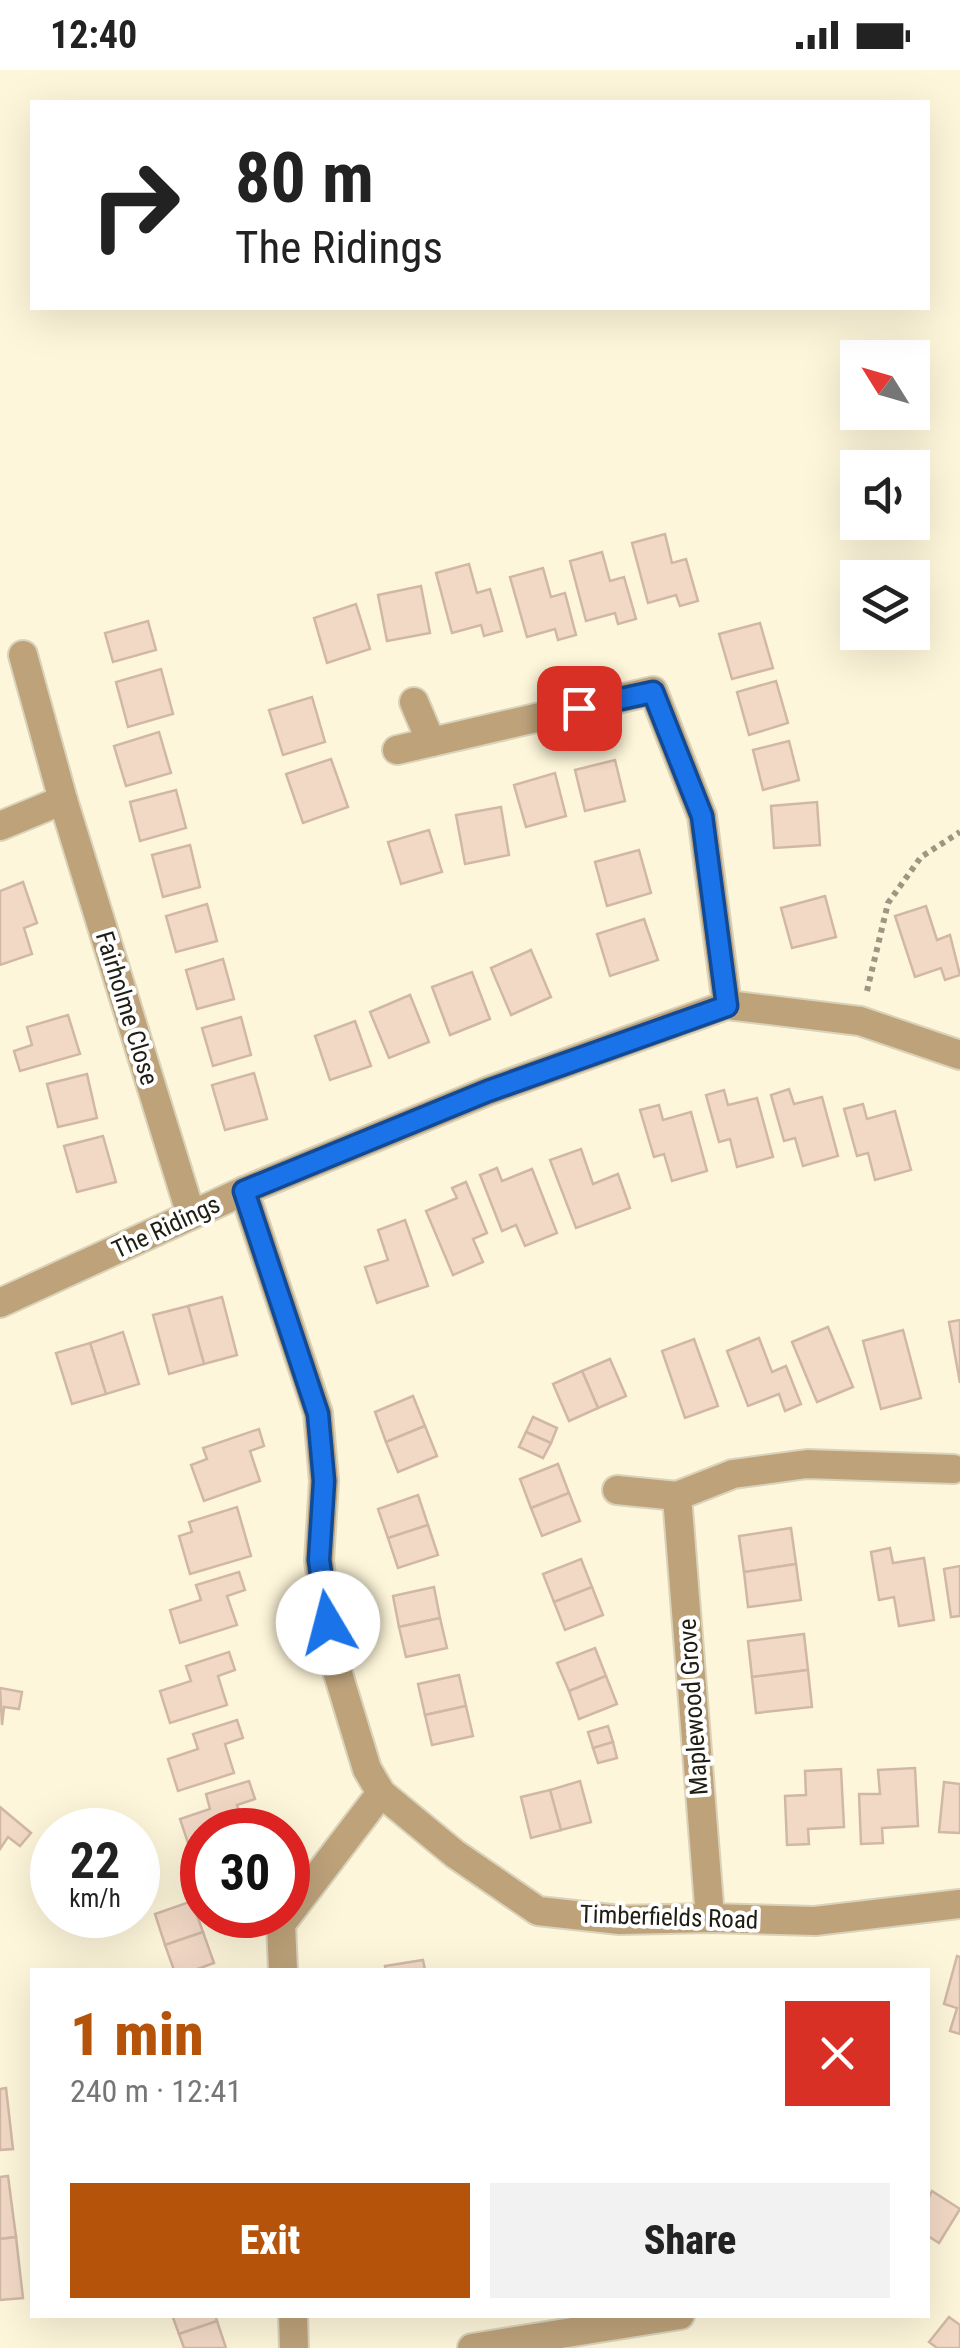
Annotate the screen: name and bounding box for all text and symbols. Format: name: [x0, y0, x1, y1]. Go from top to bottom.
text: 12:40: [50, 13, 137, 57]
text: 80 m: [235, 137, 374, 219]
icon: right: [70, 140, 200, 270]
text: The Ridings: [235, 221, 443, 274]
north arrow: [840, 340, 930, 430]
map controls: [840, 340, 930, 650]
button: sound: [840, 450, 930, 540]
button: layers: [840, 560, 930, 650]
pin: [537, 666, 622, 751]
icon: arrive: [552, 681, 607, 736]
street label: Fairholme Close: [90, 928, 164, 1088]
street label: The Ridings: [108, 1189, 224, 1265]
position arrow: [276, 1571, 380, 1675]
street label: Maplewood Grove: [672, 1618, 714, 1796]
speed limit sign: 30: [180, 1808, 310, 1938]
text: 22: [70, 1832, 120, 1890]
text: km/h: [69, 1884, 121, 1913]
street label: Timberfields Road: [579, 1899, 759, 1935]
text: 1 min: [70, 1999, 204, 2070]
button: close: [785, 2001, 890, 2106]
text: 240 m · 12:41: [70, 2072, 242, 2110]
button: Exit: [70, 2183, 470, 2298]
button: Share: [490, 2183, 890, 2298]

